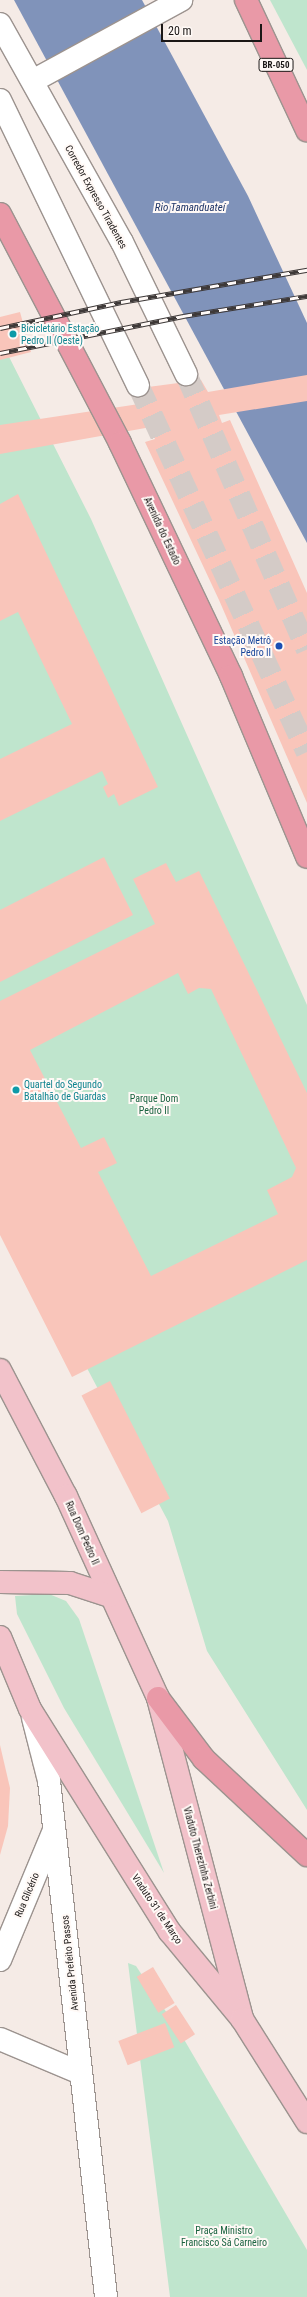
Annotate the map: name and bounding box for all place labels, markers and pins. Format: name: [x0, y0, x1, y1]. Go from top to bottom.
place label: Bicicletário Estação Pedro II (Oeste): [21, 322, 99, 346]
marker: Bicicletário Estação Pedro II (Oeste): [8, 329, 18, 339]
place label: Estação Metrô Pedro II: [214, 634, 271, 658]
marker: Estação Metrô Pedro II: [274, 641, 284, 651]
place label: Quartel do Segundo Batalhão de Guardas: [24, 1078, 106, 1102]
marker: Quartel do Segundo Batalhão de Guardas: [11, 1085, 21, 1095]

